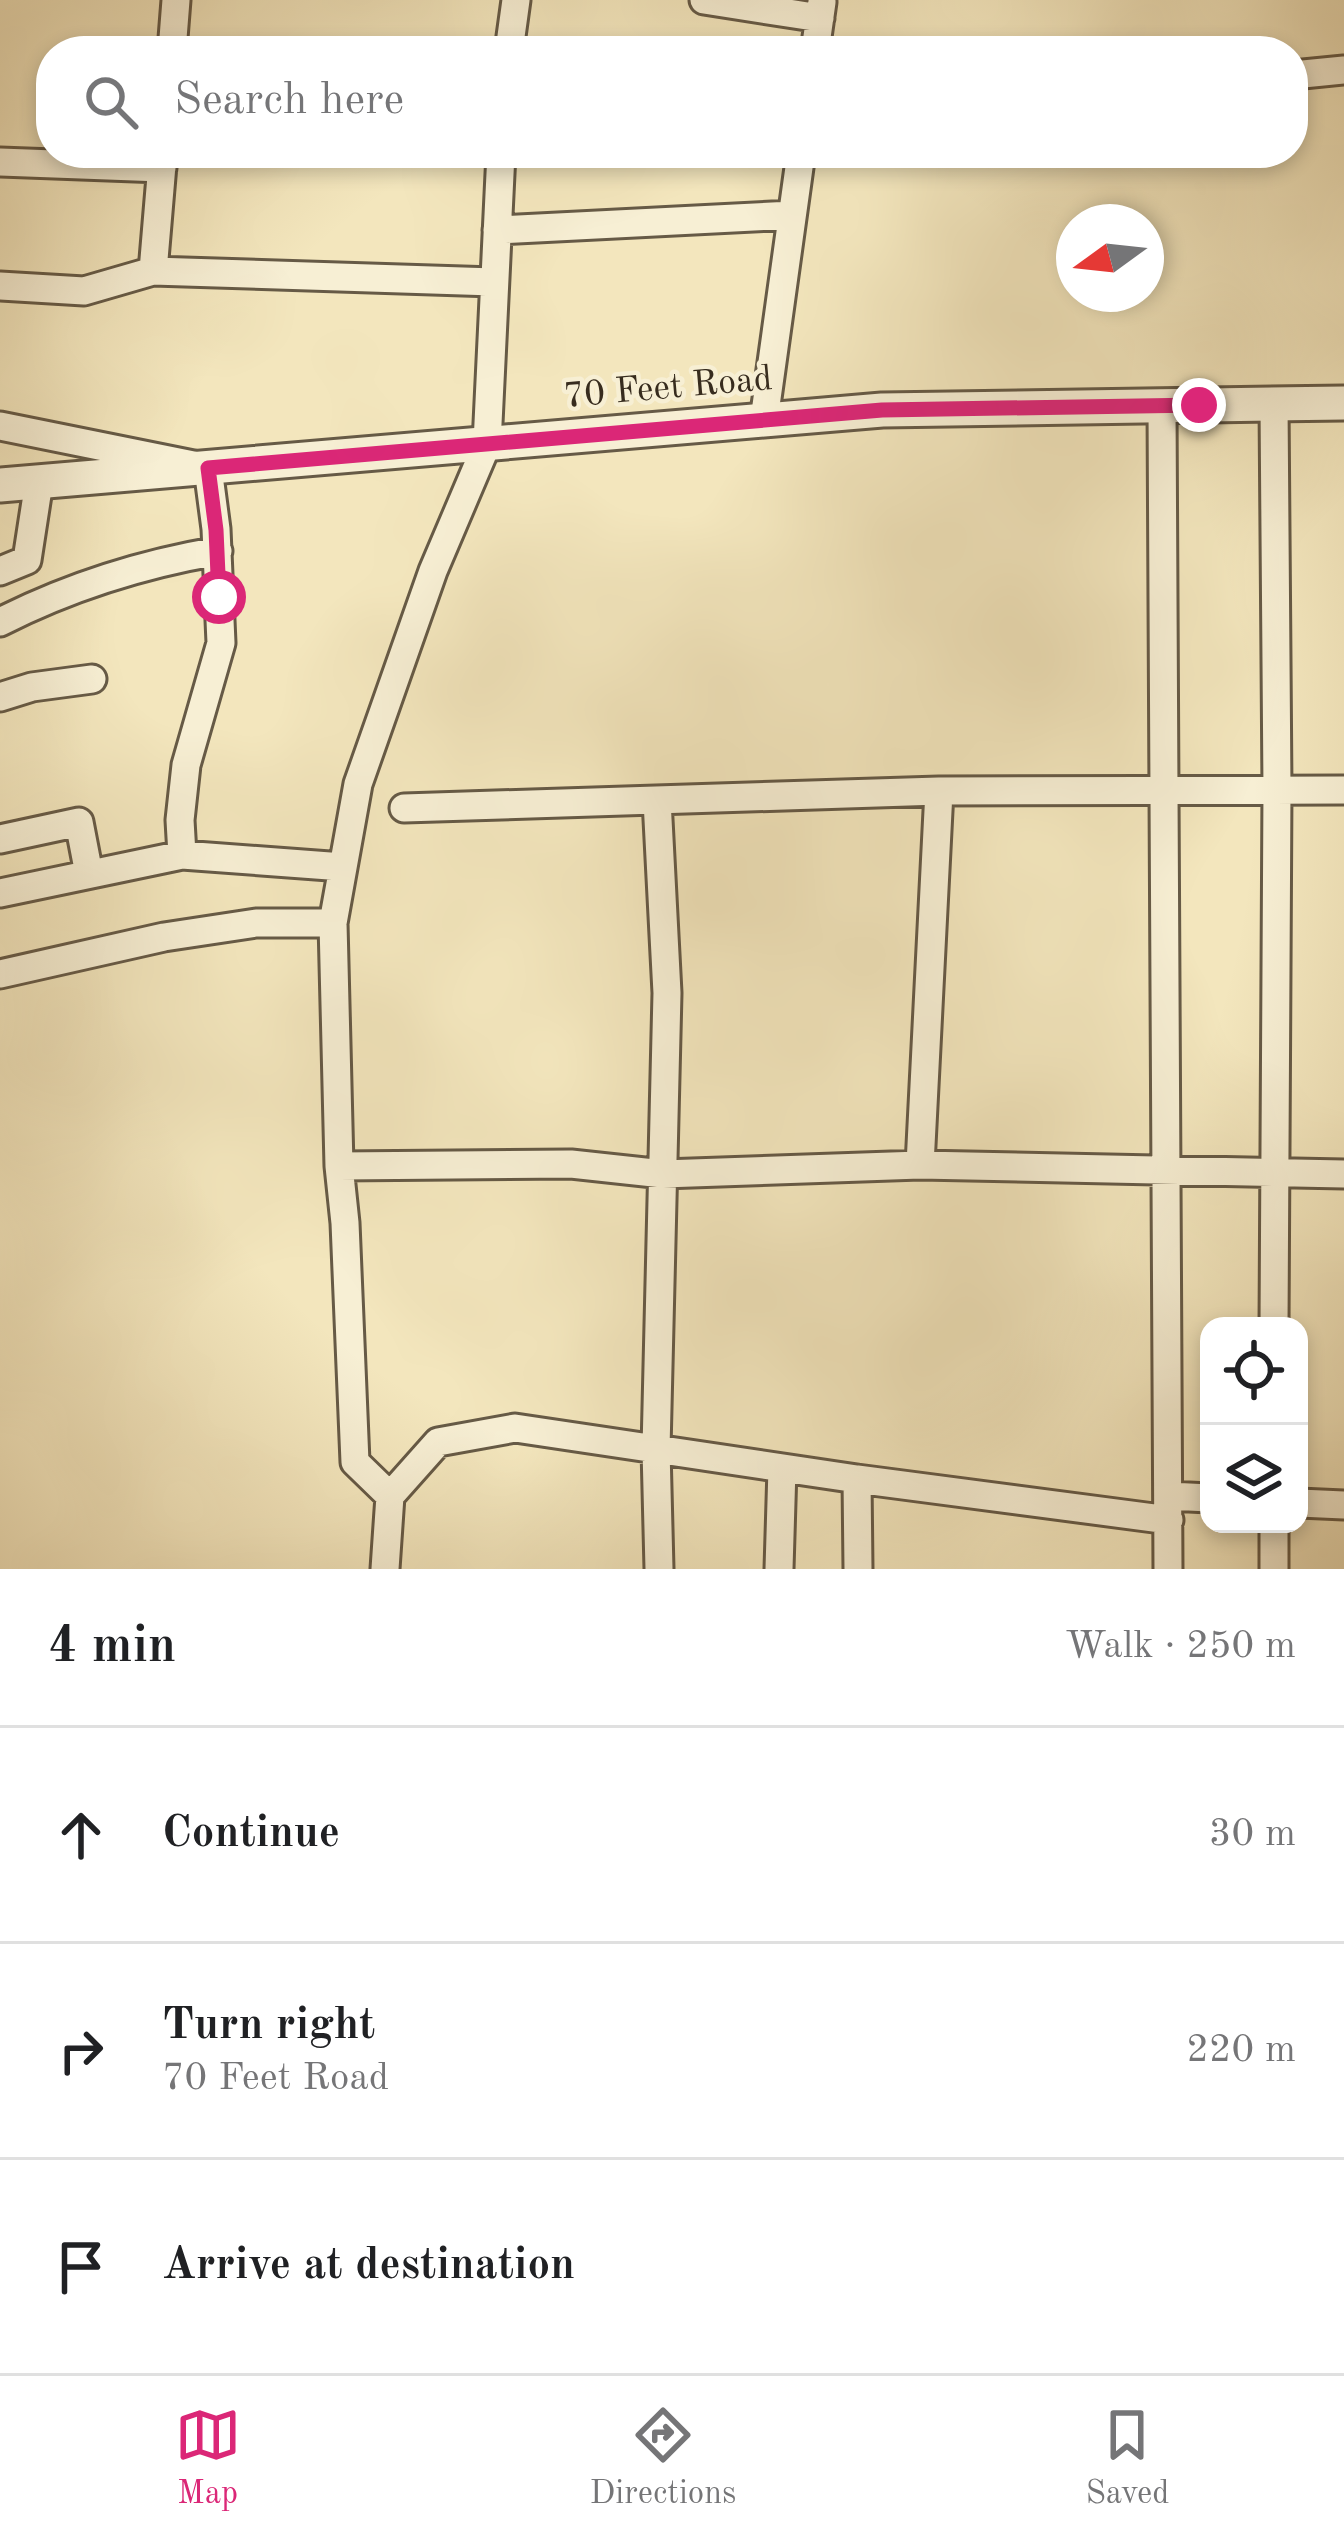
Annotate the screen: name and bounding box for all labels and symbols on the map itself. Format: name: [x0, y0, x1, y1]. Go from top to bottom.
north arrow: [1056, 204, 1164, 312]
street label: 70 Feet Road: [562, 362, 774, 416]
route end: [1172, 378, 1226, 432]
route start: [192, 570, 246, 624]

